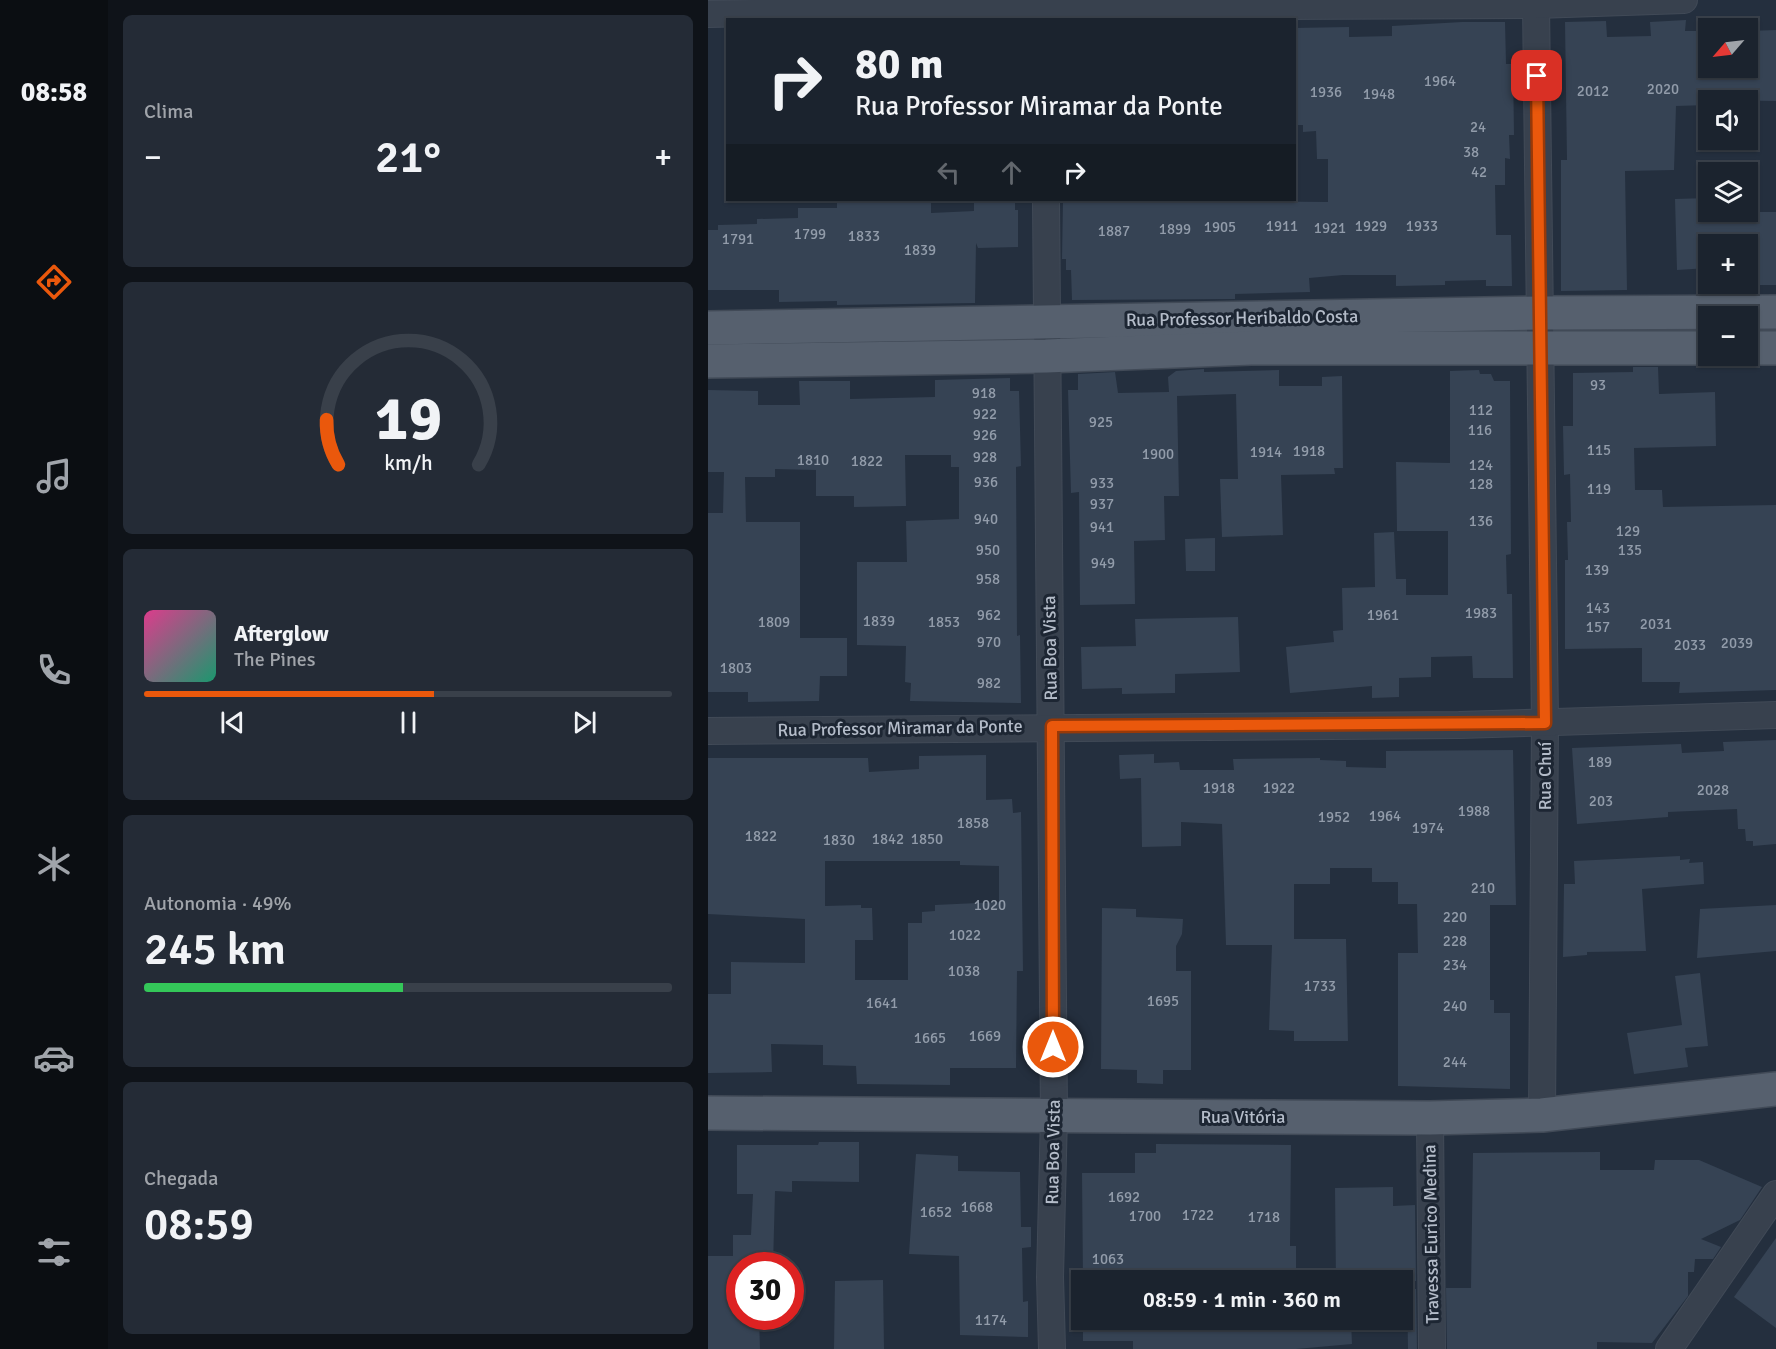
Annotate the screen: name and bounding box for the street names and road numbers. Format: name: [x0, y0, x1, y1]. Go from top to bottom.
street label: Rua Professor Heribaldo Costa: [1126, 305, 1358, 331]
street label: Rua Boa Vista: [1038, 595, 1062, 701]
street label: Rua Professor Miramar da Ponte: [777, 715, 1023, 741]
street label: Rua Chuí: [1534, 742, 1556, 810]
street label: Rua Boa Vista: [1041, 1099, 1065, 1205]
street label: Rua Vitória: [1201, 1106, 1285, 1128]
street label: Travessa Eurico Medina: [1418, 1144, 1444, 1324]

